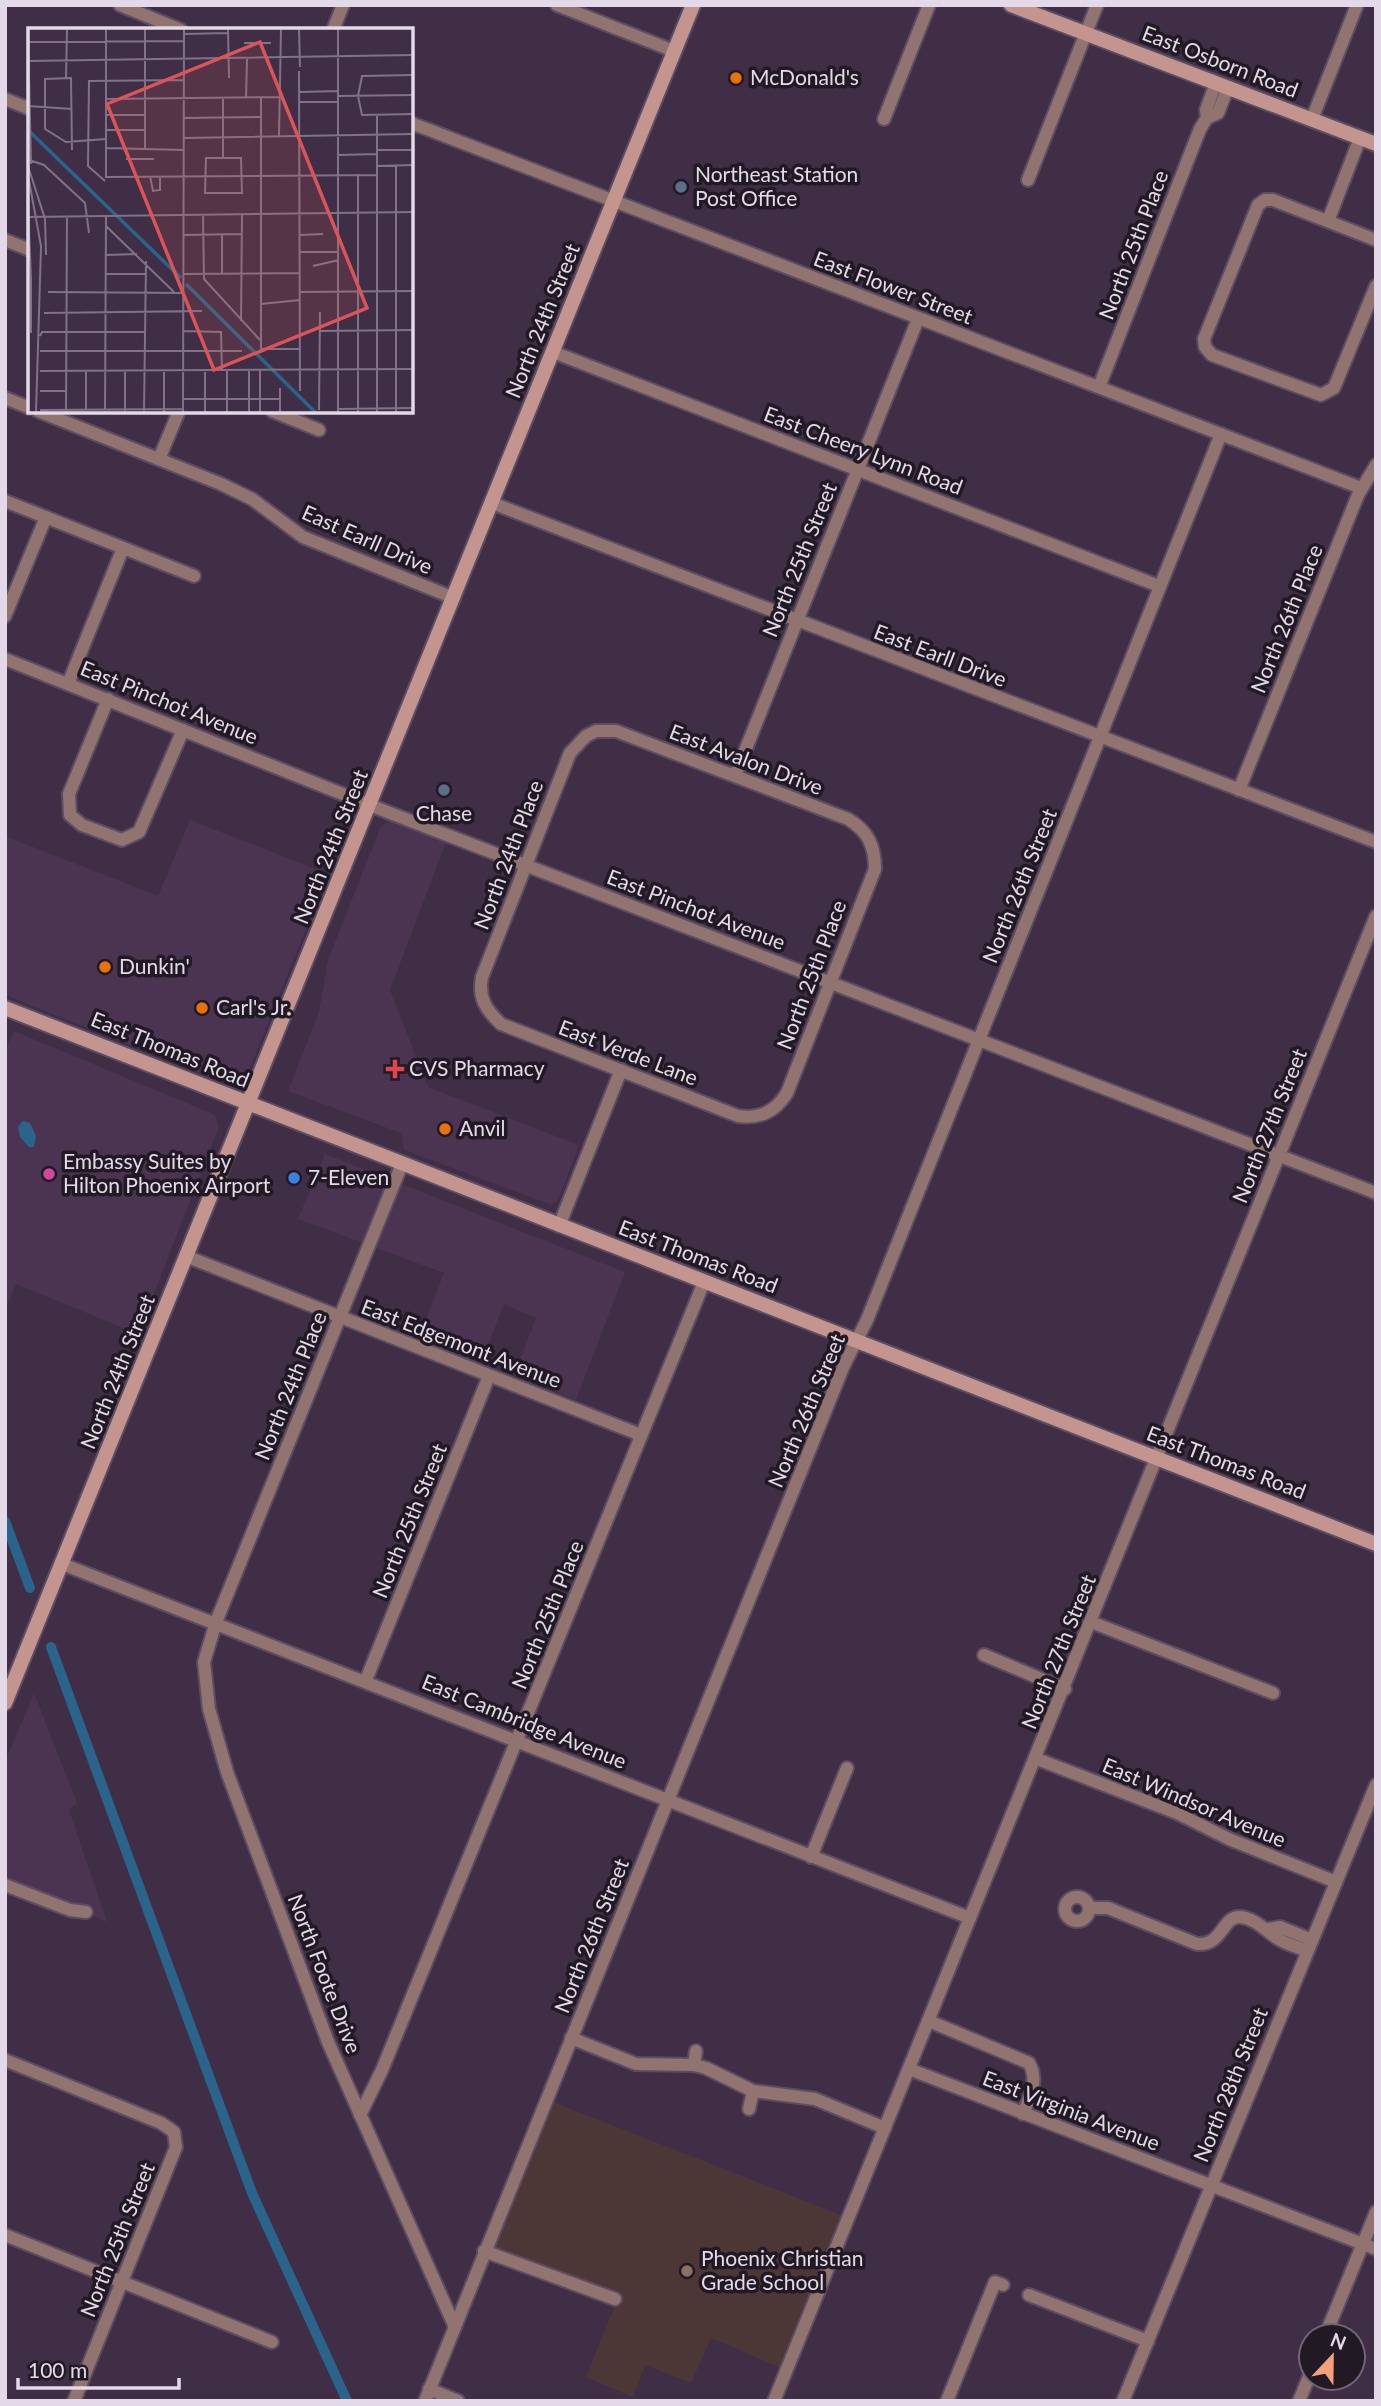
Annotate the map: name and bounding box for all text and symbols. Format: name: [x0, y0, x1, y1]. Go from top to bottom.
street label: East Osborn Road: [1139, 19, 1302, 102]
inset map: [28, 28, 413, 413]
place label: McDonald's: [750, 64, 859, 89]
marker: McDonald's: [728, 70, 744, 86]
place label: Northeast Station Post Office: [695, 161, 858, 210]
street label: North 25th Place: [1093, 166, 1173, 323]
marker: Northeast Station Post Office: [673, 179, 689, 195]
street label: North 24th Street: [499, 239, 584, 401]
street label: East Flower Street: [811, 245, 977, 329]
street label: East Cheery Lynn Road: [761, 400, 966, 499]
street label: North 25th Street: [756, 478, 841, 640]
street label: East Earll Drive: [299, 499, 437, 578]
street label: North 26th Place: [1244, 541, 1327, 696]
street label: East Earll Drive: [871, 618, 1010, 691]
street label: East Pinchot Avenue: [77, 655, 262, 749]
street label: East Avalon Drive: [666, 718, 827, 799]
street label: North 24th Street: [287, 765, 372, 927]
street label: North 24th Place: [468, 776, 548, 933]
marker: Chase: [436, 782, 452, 798]
place label: Chase: [416, 800, 472, 825]
street label: North 26th Street: [976, 804, 1061, 966]
street label: East Pinchot Avenue: [604, 863, 789, 954]
street label: North 25th Place: [771, 896, 851, 1053]
place label: Dunkin': [119, 953, 190, 978]
marker: Dunkin': [97, 959, 113, 975]
place label: Carl's Jr.: [216, 994, 291, 1019]
marker: Carl's Jr.: [194, 1000, 210, 1016]
street label: East Thomas Road: [88, 1005, 253, 1092]
street label: East Verde Lane: [555, 1014, 702, 1090]
street label: North 27th Street: [1226, 1044, 1311, 1206]
place label: CVS Pharmacy: [409, 1055, 545, 1080]
marker: CVS Pharmacy: [387, 1061, 403, 1077]
place label: Anvil: [459, 1115, 506, 1140]
marker: Anvil: [437, 1121, 453, 1137]
place label: Embassy Suites by Hilton Phoenix Airport: [63, 1148, 271, 1197]
place label: 7-Eleven: [308, 1164, 389, 1189]
marker: Embassy Suites by Hilton Phoenix Airport: [41, 1166, 57, 1182]
marker: 7-Eleven: [286, 1170, 302, 1186]
street label: East Thomas Road: [615, 1214, 782, 1297]
street label: North 24th Street: [74, 1290, 159, 1452]
street label: East Edgemont Avenue: [358, 1293, 565, 1392]
street label: North 24th Place: [248, 1308, 331, 1463]
street label: North 26th Street: [762, 1330, 849, 1491]
street label: East Thomas Road: [1143, 1420, 1310, 1503]
street label: North 25th Street: [366, 1439, 451, 1601]
street label: North 25th Place: [505, 1537, 588, 1692]
street label: North 27th Street: [1015, 1570, 1100, 1732]
street label: East Cambridge Avenue: [419, 1668, 631, 1773]
street label: East Windsor Avenue: [1099, 1752, 1290, 1852]
street label: North 26th Street: [548, 1854, 633, 2016]
street label: North Foote Drive: [284, 1890, 367, 2057]
street label: North 28th Street: [1187, 2003, 1272, 2165]
street label: East Virginia Avenue: [979, 2064, 1164, 2155]
street label: North 25th Street: [74, 2158, 159, 2320]
place label: Phoenix Christian Grade School: [701, 2245, 863, 2294]
marker: Phoenix Christian Grade School: [679, 2263, 695, 2279]
north arrow: [1297, 2322, 1367, 2392]
text: N: [1327, 2327, 1350, 2354]
scale bar: [18, 2346, 178, 2390]
text: 100 m: [28, 2357, 87, 2382]

